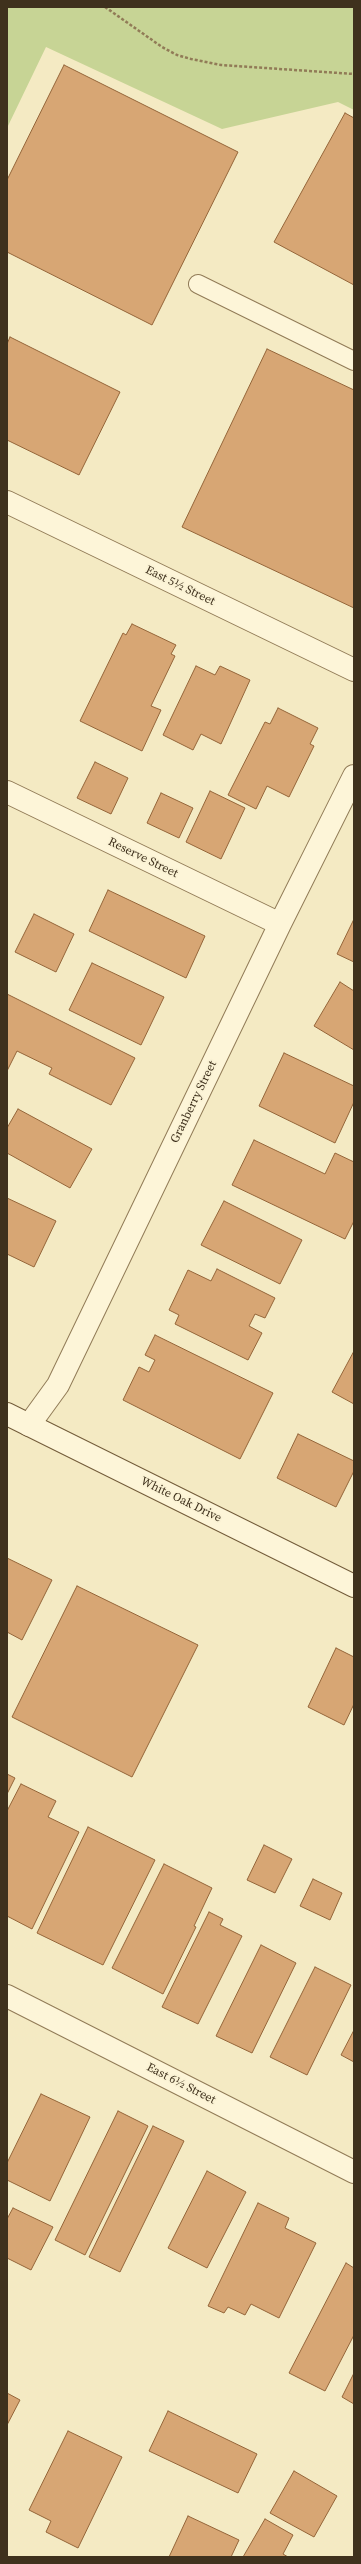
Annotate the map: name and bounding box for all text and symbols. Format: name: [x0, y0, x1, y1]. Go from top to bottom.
street label: East 5½ Street: [143, 563, 217, 609]
street label: Reserve Street: [106, 835, 180, 881]
street label: Granberry Street: [168, 1059, 220, 1145]
street label: White Oak Drive: [138, 1474, 224, 1526]
street label: East 6½ Street: [144, 2060, 218, 2108]

